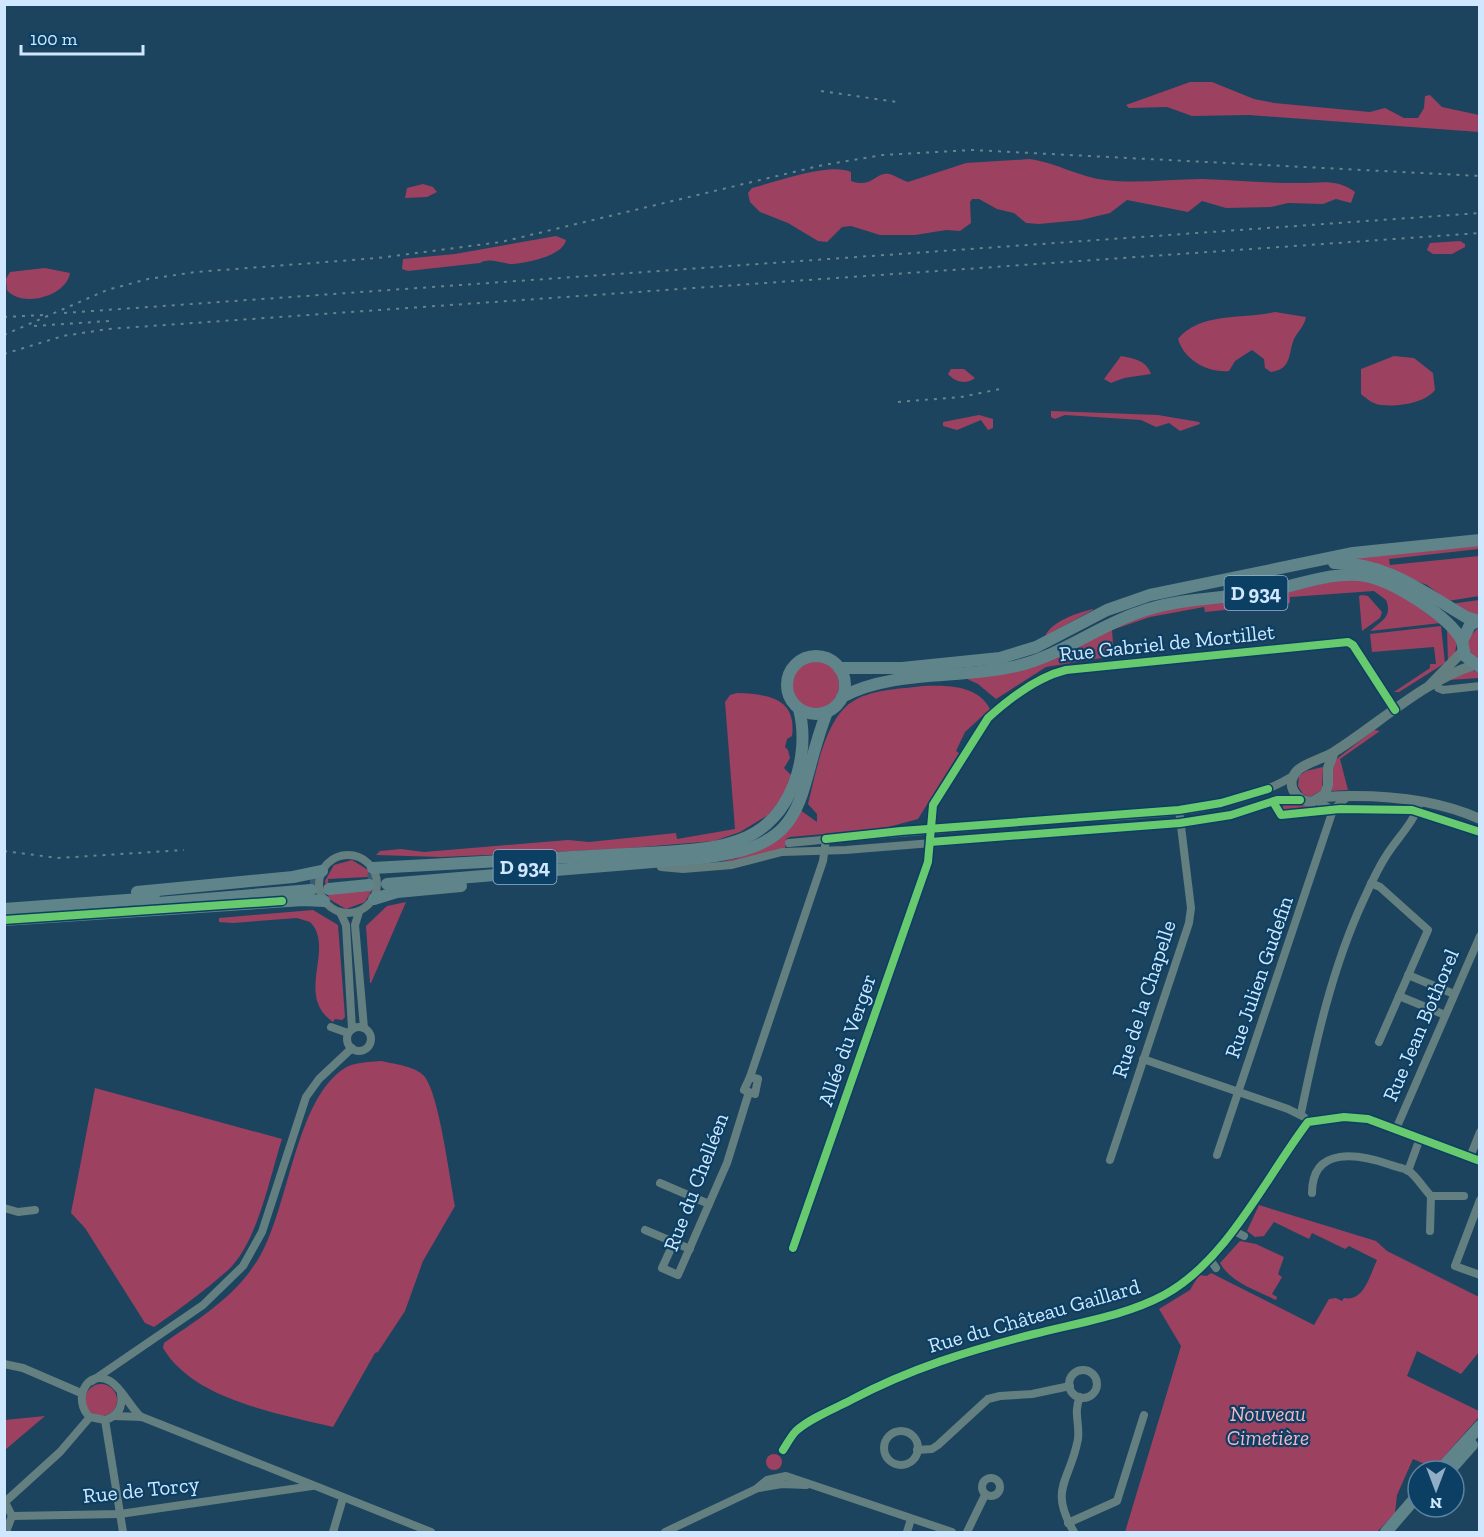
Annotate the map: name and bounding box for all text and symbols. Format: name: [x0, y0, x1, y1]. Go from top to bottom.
scale bar: [21, 18, 142, 56]
text: 100 m: [30, 28, 78, 50]
road number: D 934: [1224, 576, 1288, 610]
street label: Rue Gabriel de Mortillet: [1058, 619, 1276, 666]
road number: D 934: [494, 850, 556, 884]
street label: Rue Julien Gudefin: [1219, 893, 1298, 1061]
street label: Rue de la Chapelle: [1106, 917, 1181, 1081]
street label: Rue Jean Bothorel: [1377, 945, 1464, 1105]
street label: Allée du Verger: [812, 971, 881, 1109]
street label: Rue du Chelléen: [658, 1109, 733, 1254]
street label: Rue du Château Gaillard: [925, 1273, 1143, 1358]
park label: Nouveau Cimetière: [1227, 1401, 1309, 1450]
north arrow: [1406, 1459, 1466, 1519]
street label: Rue de Torcy: [82, 1471, 201, 1508]
text: N: [1430, 1494, 1442, 1513]

